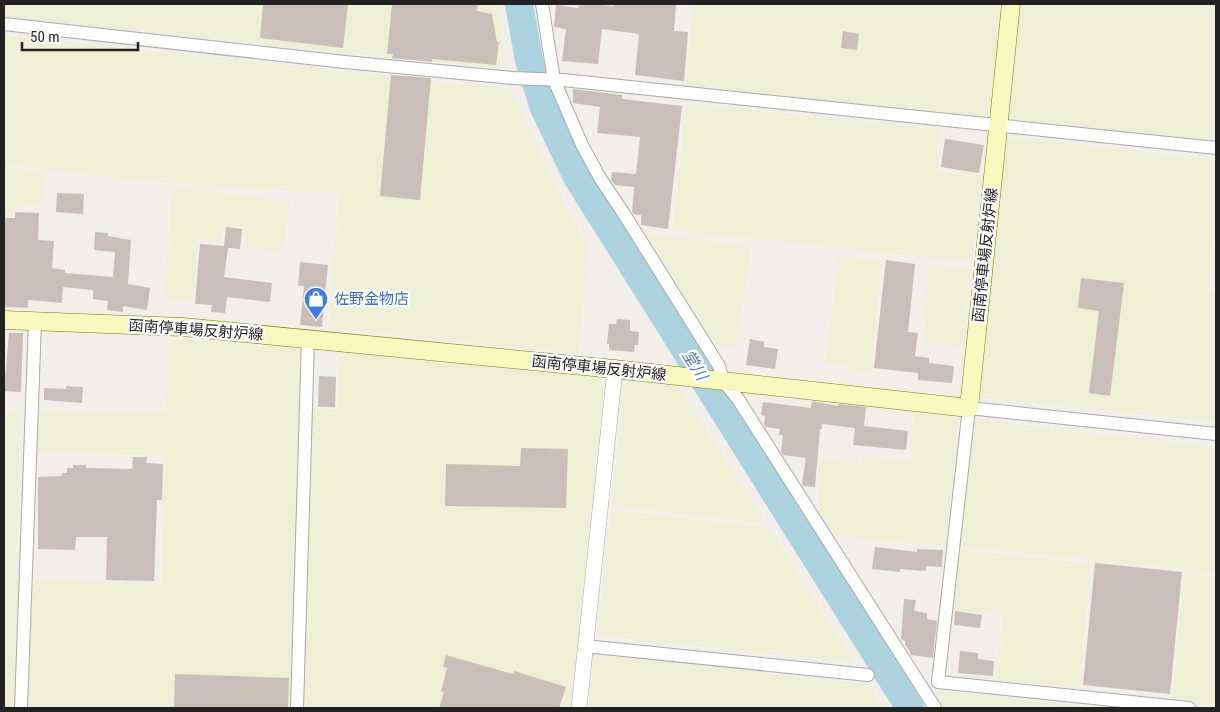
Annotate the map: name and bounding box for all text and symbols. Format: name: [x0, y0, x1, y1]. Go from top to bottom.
scale bar: [22, 20, 139, 52]
text: 50 m: [30, 28, 60, 46]
street label: 函南停車場反射炉線: [969, 187, 1001, 323]
shop icon: 佐野金物店: [303, 286, 329, 320]
place label: 佐野金物店: [334, 290, 409, 308]
street label: 函南停車場反射炉線: [128, 316, 264, 344]
water label: 堂川: [678, 346, 713, 385]
street label: 函南停車場反射炉線: [531, 352, 667, 384]

